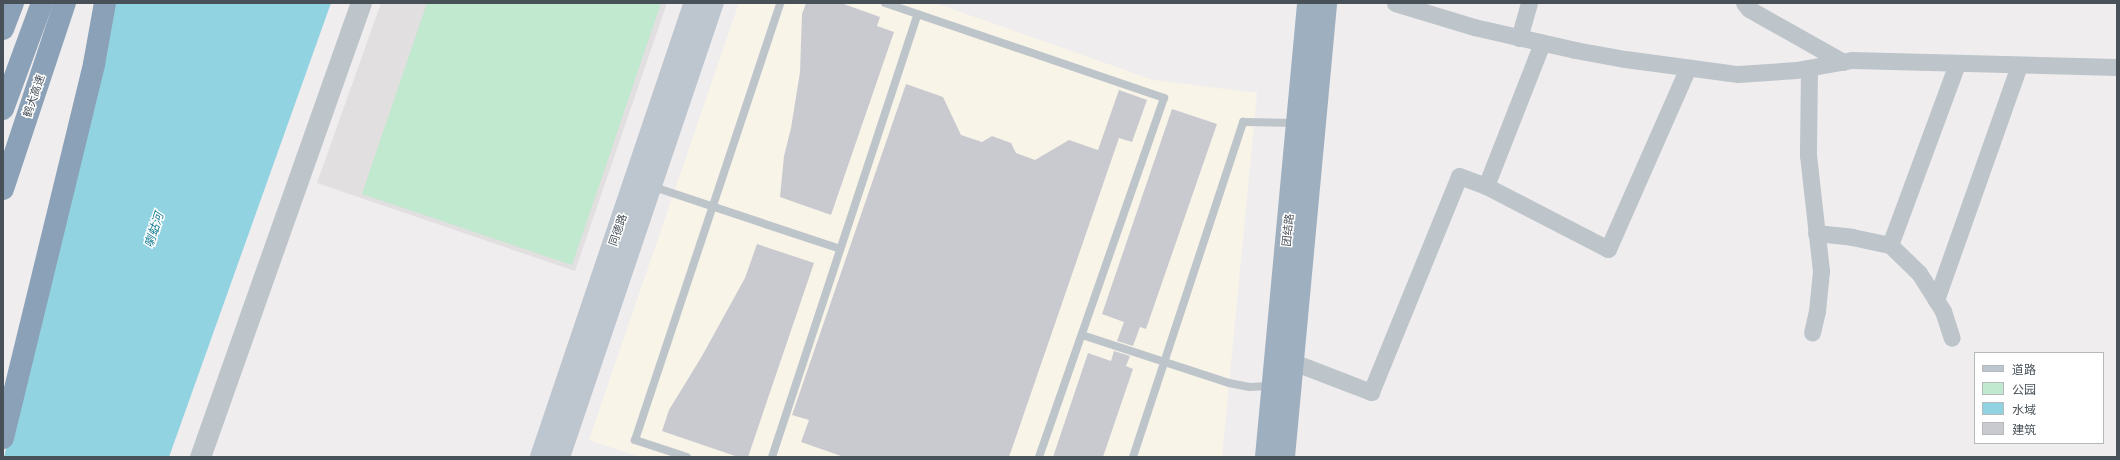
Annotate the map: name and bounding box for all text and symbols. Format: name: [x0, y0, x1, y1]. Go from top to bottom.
street label: 鹤大高速: [21, 73, 47, 119]
water label: 喇蛄河: [142, 211, 166, 249]
street label: 同德路: [606, 212, 630, 248]
street label: 团结路: [1280, 213, 1296, 247]
legend: [1974, 352, 2104, 444]
text: 道路: [2012, 362, 2036, 376]
text: 公园: [2012, 382, 2036, 396]
text: 水域: [2012, 402, 2036, 416]
text: 建筑: [2012, 422, 2036, 436]

